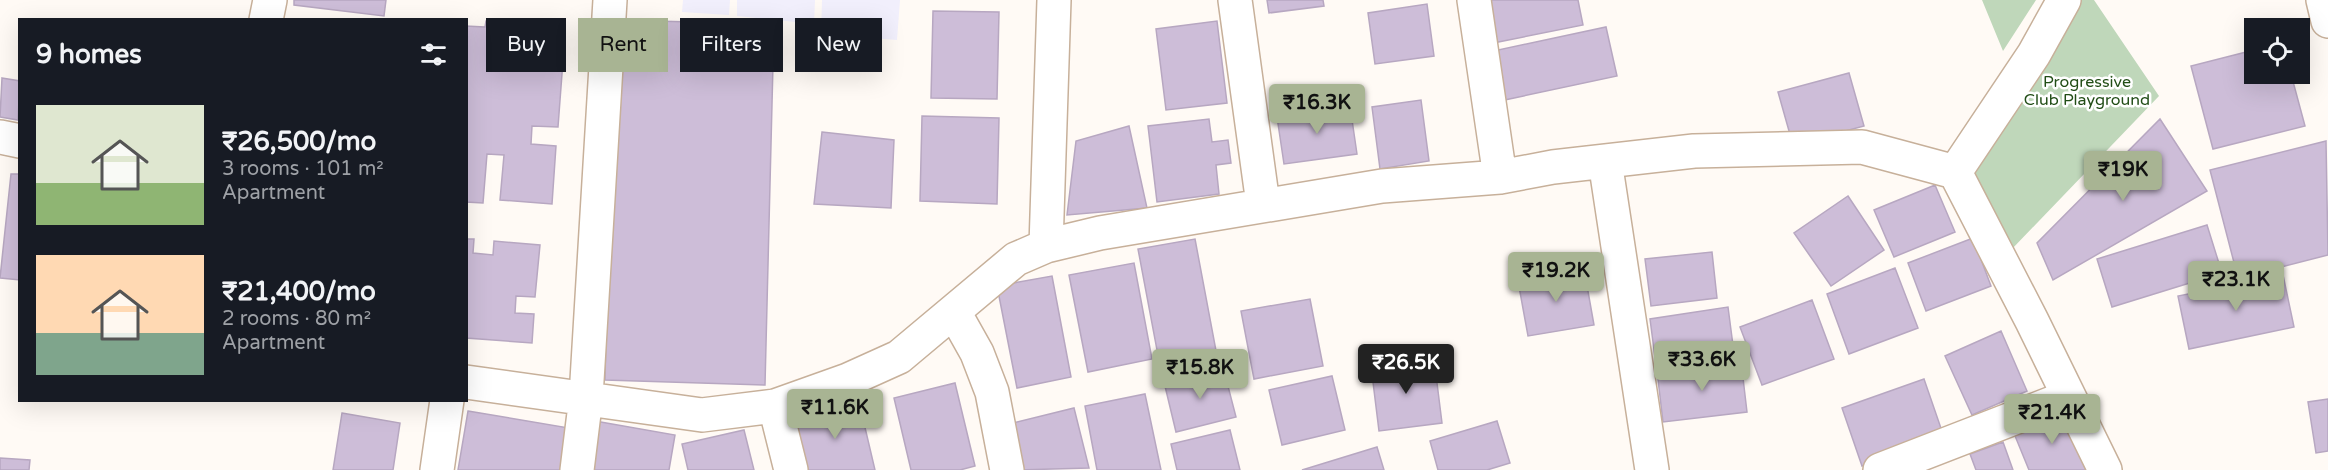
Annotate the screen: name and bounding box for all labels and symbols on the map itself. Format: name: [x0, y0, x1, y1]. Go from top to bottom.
park label: Progressive Club Playground: [2024, 72, 2150, 110]
pin: ₹16.3K: [1268, 84, 1366, 135]
pin: ₹19K: [2087, 151, 2159, 202]
pin: ₹19.2K: [1507, 252, 1605, 303]
pin: ₹23.1K: [2187, 261, 2285, 312]
pin: ₹33.6K: [1653, 341, 1751, 392]
pin: ₹26.5K: [1357, 344, 1455, 395]
pin: ₹15.8K: [1151, 349, 1249, 400]
pin: ₹11.6K: [786, 389, 884, 440]
pin: ₹21.4K: [2003, 394, 2101, 445]

